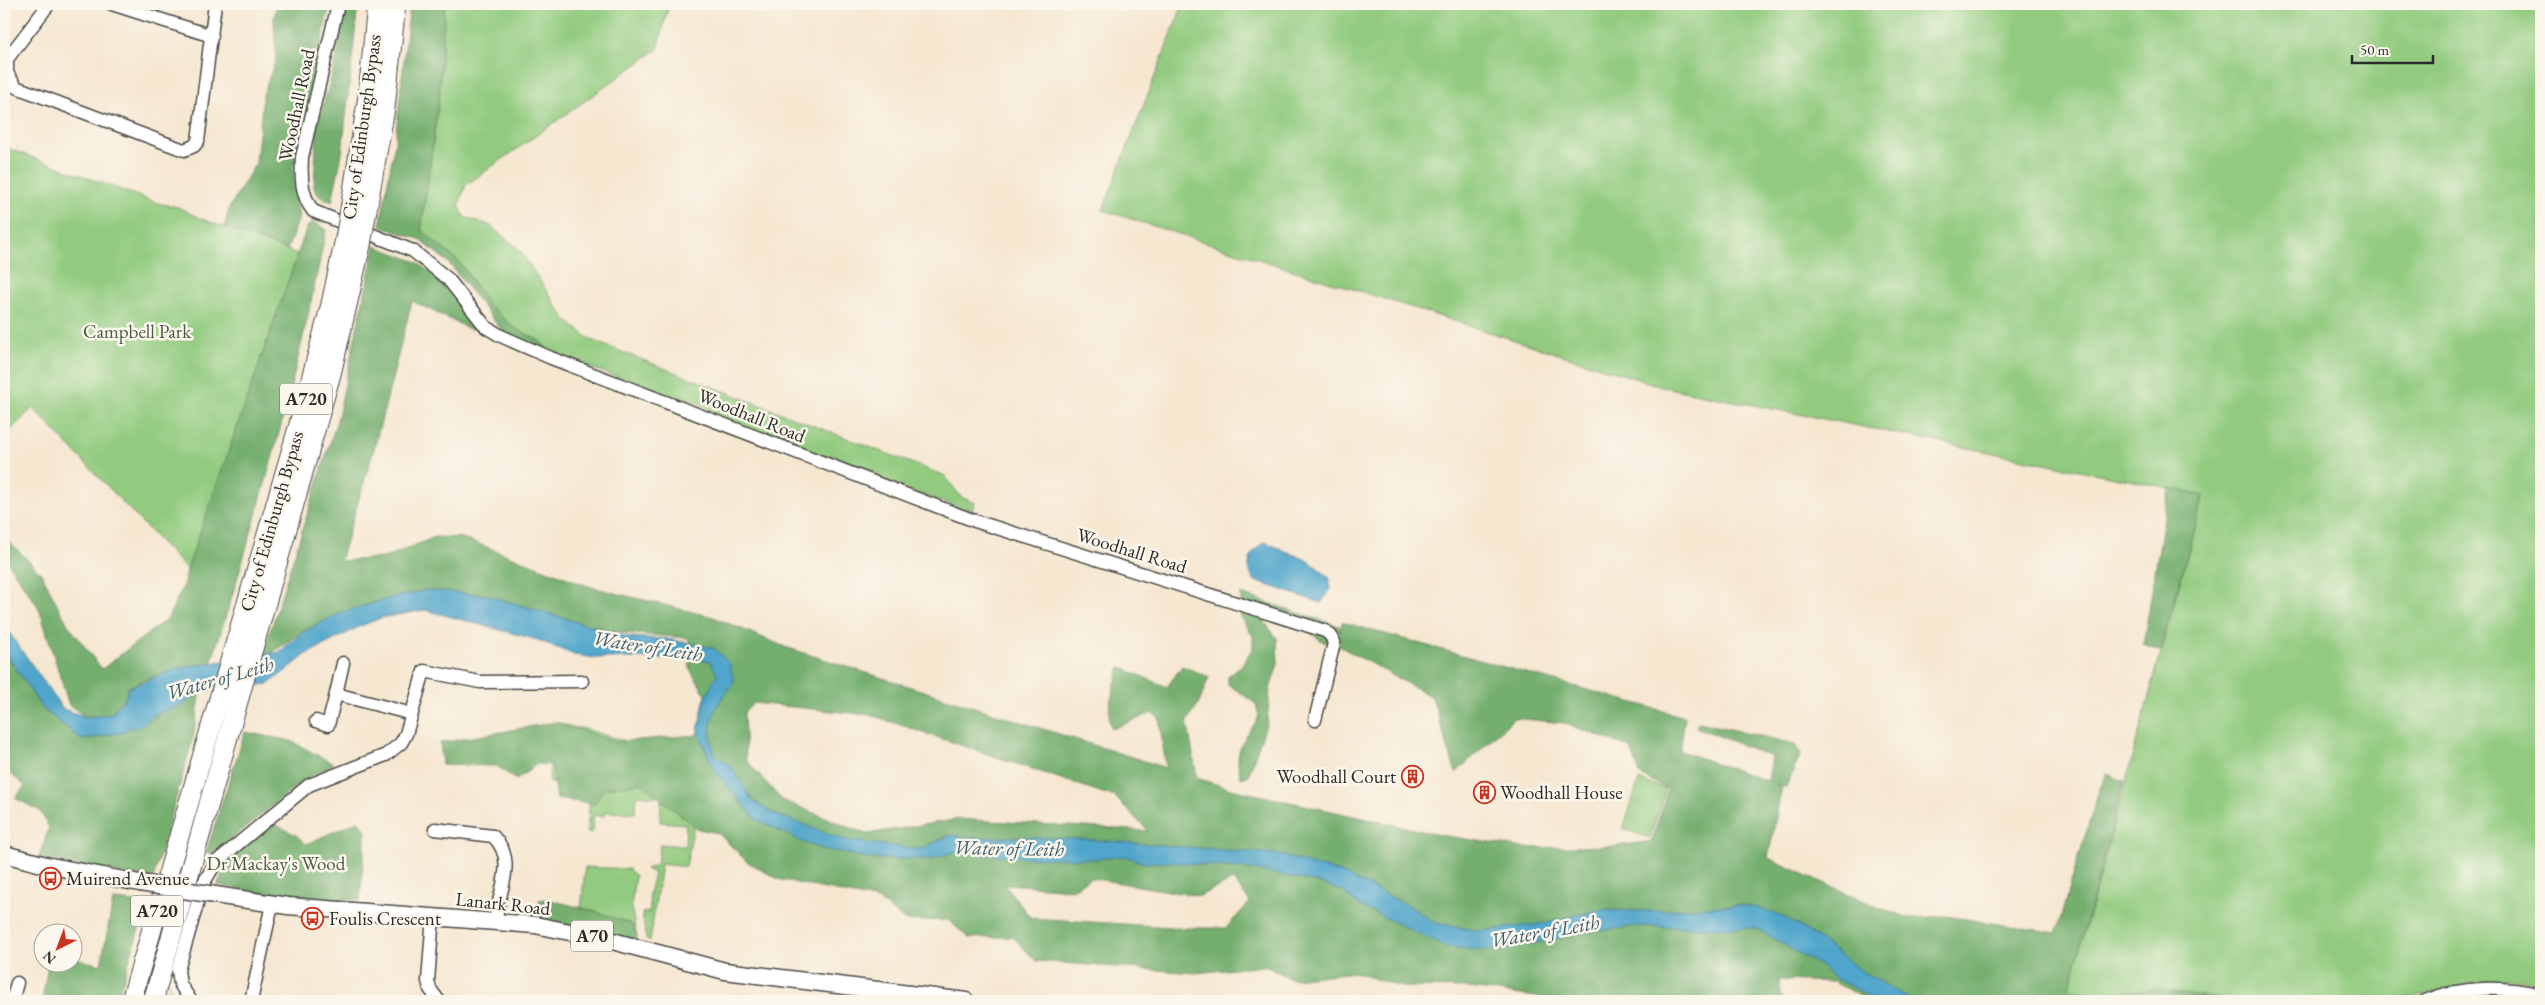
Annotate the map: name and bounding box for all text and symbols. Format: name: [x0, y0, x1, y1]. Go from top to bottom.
scale bar: [2352, 32, 2434, 64]
street label: City of Edinburgh Bypass: [336, 33, 387, 221]
text: 50 m: [2360, 40, 2389, 59]
street label: Woodhall Road: [272, 46, 321, 163]
park label: Campbell Park: [83, 319, 192, 344]
street label: Woodhall Road: [694, 383, 810, 449]
road number: A720: [280, 384, 332, 414]
street label: City of Edinburgh Bypass: [234, 428, 309, 614]
street label: Woodhall Road: [1074, 522, 1190, 579]
water label: Water of Leith: [592, 625, 705, 667]
water label: Water of Leith: [163, 650, 277, 706]
place label: Woodhall Court: [1277, 764, 1396, 789]
building icon: Woodhall Court: [1400, 764, 1424, 788]
building icon: Woodhall House: [1472, 780, 1496, 804]
place label: Woodhall House: [1500, 780, 1623, 805]
water label: Water of Leith: [954, 834, 1065, 862]
park label: Dr Mackay's Wood: [207, 851, 346, 876]
bus stop icon: Muirend Avenue: [38, 866, 62, 890]
place label: Muirend Avenue: [66, 866, 190, 891]
street label: Lanark Road: [454, 886, 552, 921]
road number: A720: [131, 896, 183, 926]
bus stop icon: Foulis Crescent: [301, 906, 325, 930]
place label: Foulis Crescent: [329, 906, 441, 931]
water label: Water of Leith: [1488, 909, 1602, 953]
road number: A70: [571, 920, 613, 951]
north arrow: [32, 922, 82, 972]
text: N: [39, 947, 60, 968]

